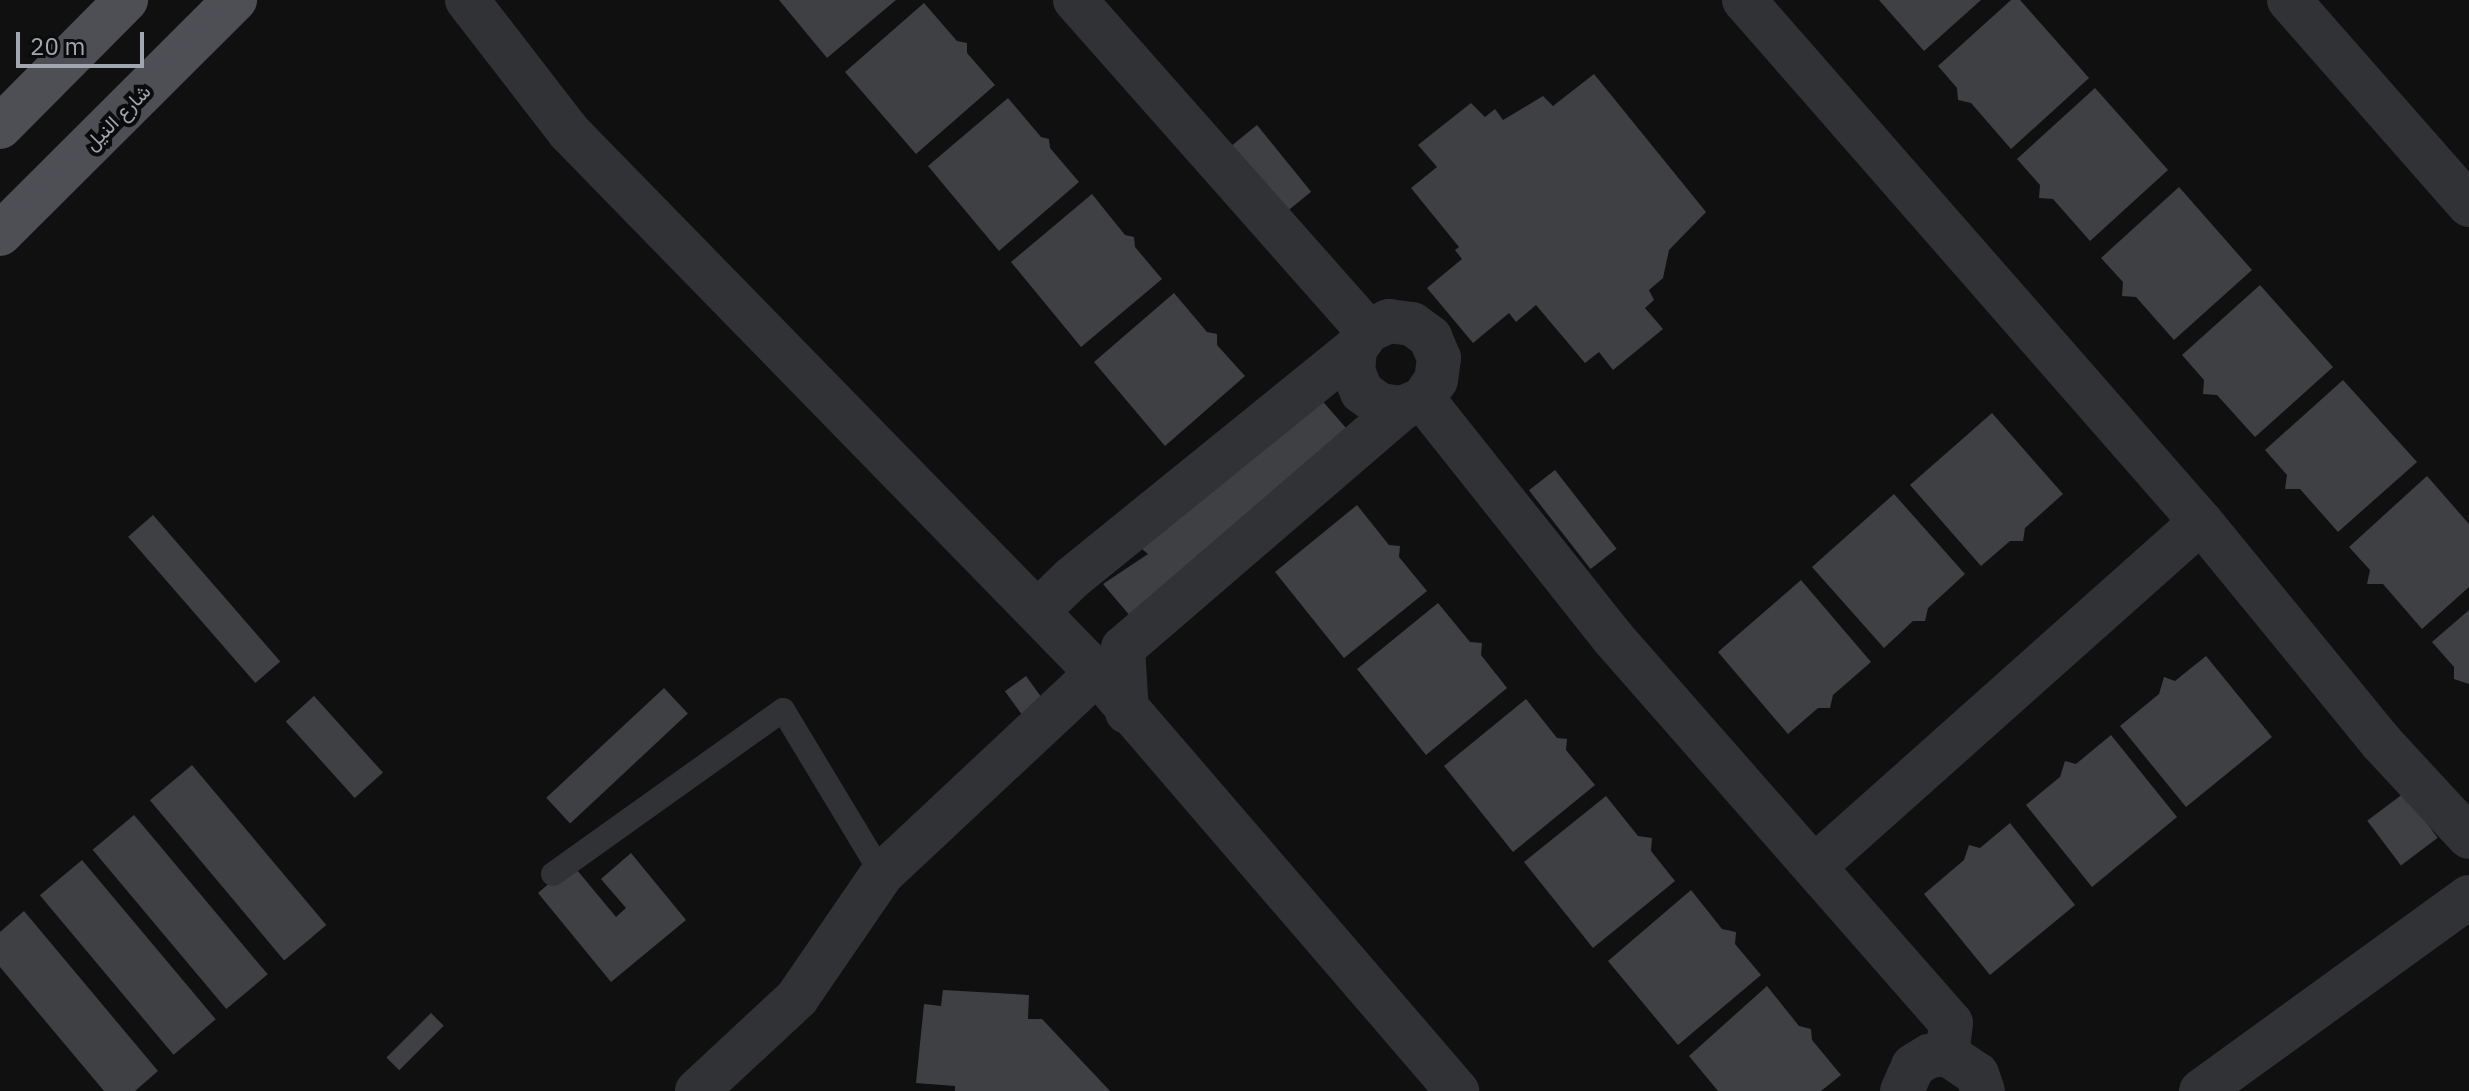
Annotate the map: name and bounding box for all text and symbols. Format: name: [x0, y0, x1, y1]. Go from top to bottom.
scale bar: [20, 16, 148, 66]
text: 20 m: [30, 30, 85, 62]
street label: شارع النيل: [79, 79, 155, 155]

